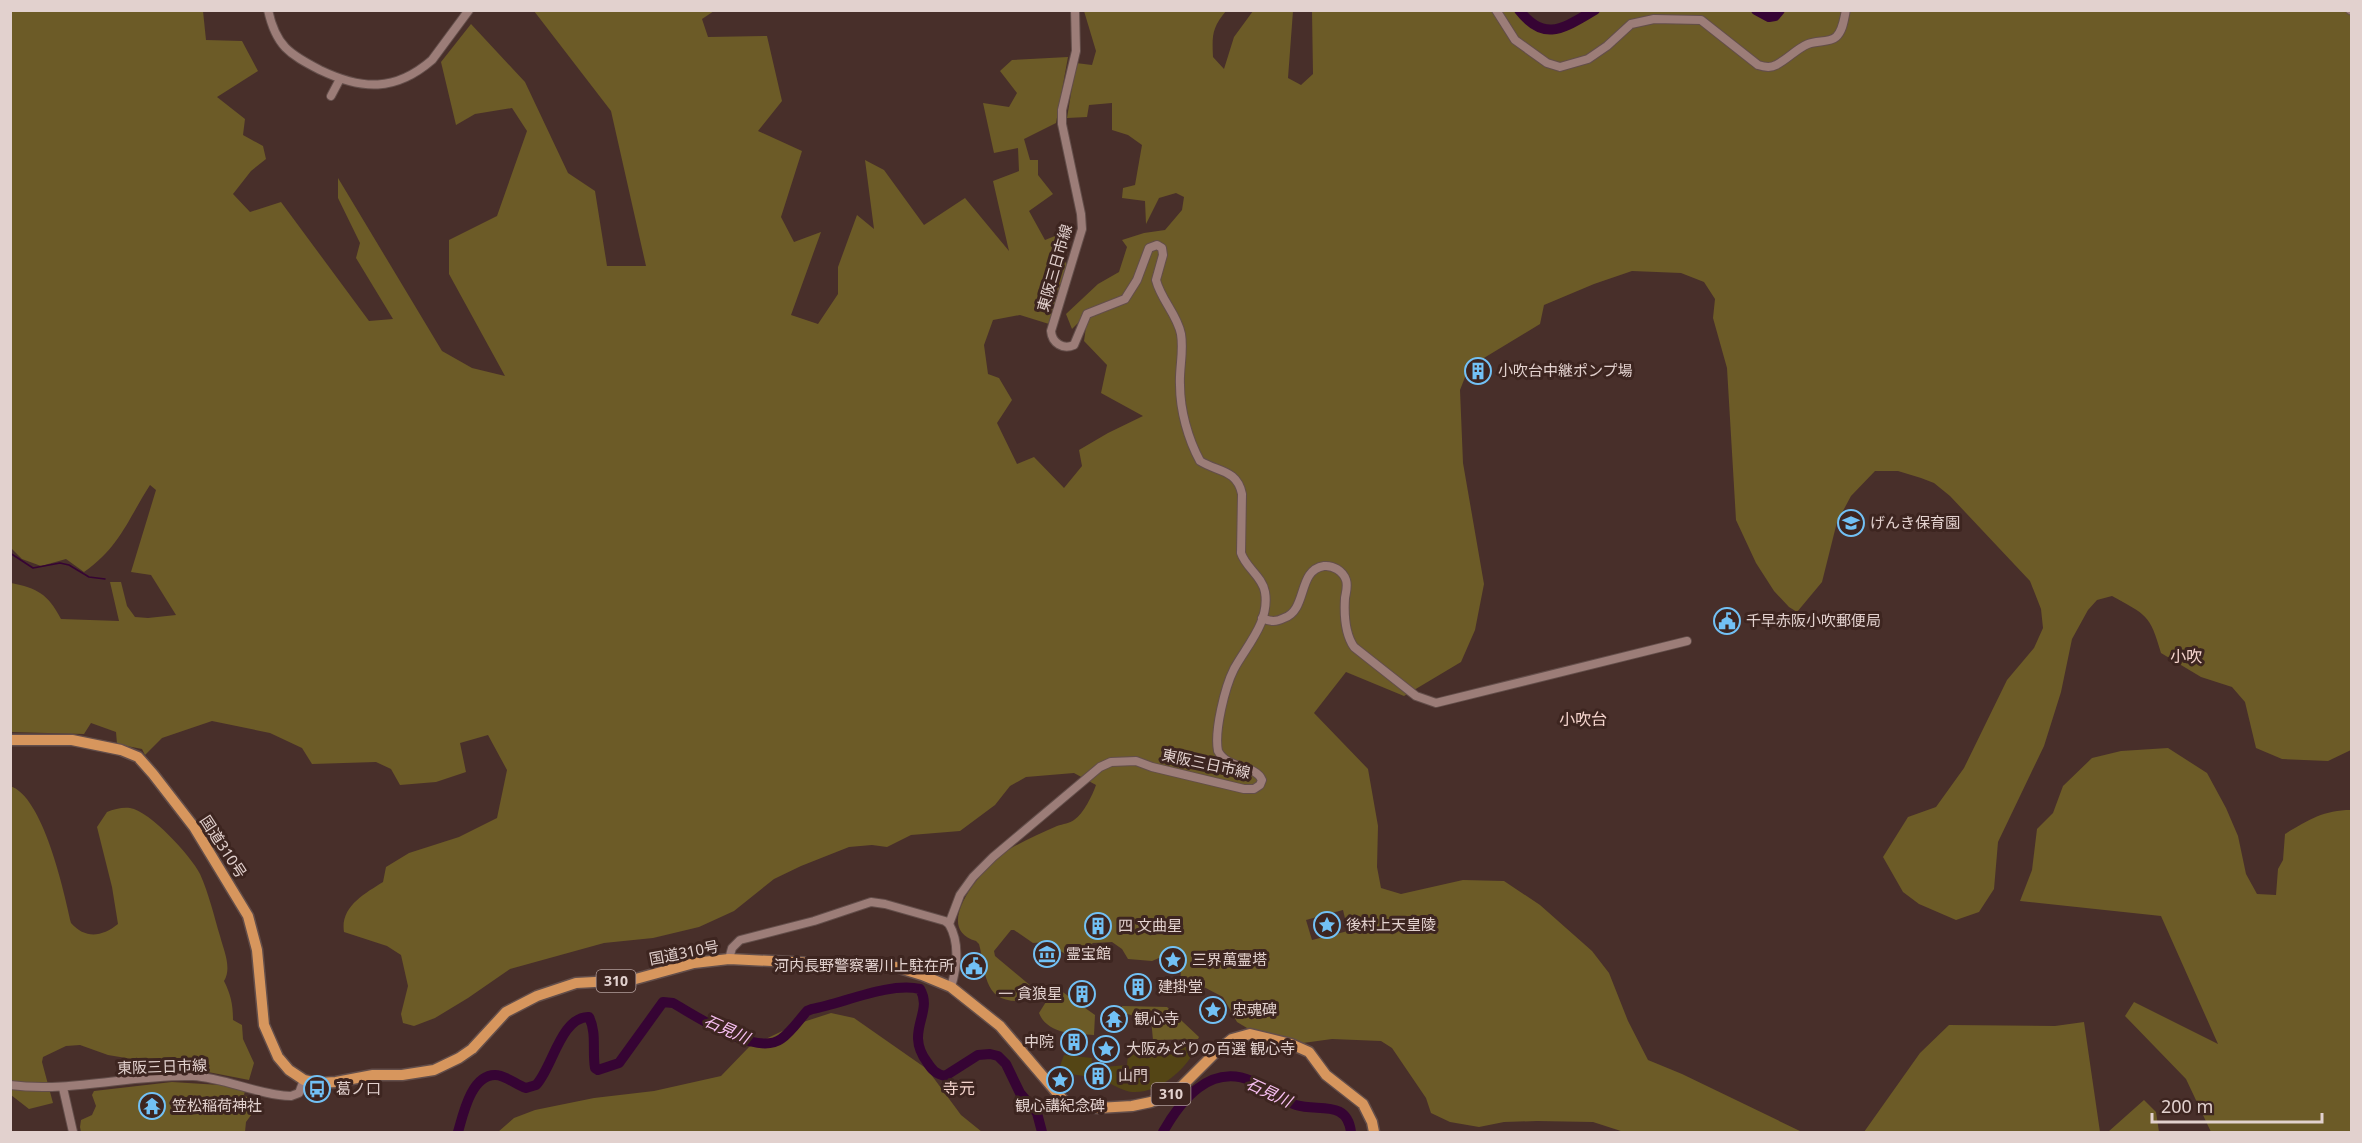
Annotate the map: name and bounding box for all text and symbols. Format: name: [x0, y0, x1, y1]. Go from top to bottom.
street label: 東阪三日市線: [1032, 222, 1076, 314]
building icon: 小吹台中継ポンプ場: [1463, 356, 1493, 386]
place label: 小吹台中継ポンプ場: [1498, 360, 1633, 380]
school or university icon: げんき保育園: [1836, 508, 1866, 538]
place label: げんき保育園: [1870, 512, 1960, 532]
public building icon: 千早赤阪小吹郵便局: [1712, 606, 1742, 636]
place label: 千早赤阪小吹郵便局: [1746, 610, 1881, 630]
district label: 小吹: [2170, 645, 2202, 667]
district label: 小吹台: [1559, 708, 1607, 730]
street label: 東阪三日市線: [1160, 744, 1252, 782]
street label: 国道310号: [196, 811, 251, 882]
place icon: 後村上天皇陵: [1312, 910, 1342, 940]
building icon: 四 文曲星: [1083, 911, 1113, 941]
place label: 後村上天皇陵: [1346, 914, 1436, 934]
place label: 四 文曲星: [1118, 915, 1182, 935]
street label: 国道310号: [647, 935, 720, 969]
museum icon: 霊宝館: [1032, 939, 1062, 969]
place label: 霊宝館: [1066, 943, 1111, 963]
place icon: 三界萬霊塔: [1158, 945, 1188, 975]
place label: 三界萬霊塔: [1192, 949, 1267, 969]
public building icon: 河内長野警察署川上駐在所: [959, 951, 989, 981]
place label: 河内長野警察署川上駐在所: [774, 955, 954, 975]
road number: 310: [596, 970, 636, 992]
building icon: 建掛堂: [1123, 972, 1153, 1002]
place label: 建掛堂: [1158, 976, 1203, 996]
building icon: 一 貪狼星: [1067, 979, 1097, 1009]
place label: 一 貪狼星: [998, 983, 1062, 1003]
place icon: 忠魂碑: [1198, 995, 1228, 1025]
place label: 忠魂碑: [1232, 999, 1277, 1019]
temple icon: 観心寺: [1099, 1004, 1129, 1034]
place label: 観心寺: [1134, 1008, 1179, 1028]
water label: 石見川: [701, 1009, 755, 1050]
building icon: 中院: [1059, 1027, 1089, 1057]
place label: 中院: [1024, 1031, 1054, 1051]
place icon: 大阪みどりの百選 観心寺: [1091, 1034, 1121, 1064]
place label: 大阪みどりの百選 観心寺: [1126, 1038, 1295, 1058]
street label: 東阪三日市線: [117, 1054, 207, 1078]
building icon: 山門: [1083, 1061, 1113, 1091]
place icon: 観心講紀念碑: [1045, 1065, 1075, 1095]
place label: 山門: [1118, 1065, 1148, 1085]
water label: 石見川: [1243, 1072, 1297, 1113]
bus stop icon: 葛ノ口: [302, 1074, 332, 1104]
district label: 寺元: [943, 1077, 975, 1099]
place label: 葛ノ口: [336, 1078, 381, 1098]
road number: 310: [1152, 1083, 1190, 1105]
scale bar: [2152, 1086, 2322, 1124]
temple icon: 笠松稲荷神社: [137, 1091, 167, 1121]
text: 200 m: [2161, 1094, 2213, 1118]
place label: 笠松稲荷神社: [172, 1095, 262, 1115]
place label: 観心講紀念碑: [1015, 1095, 1105, 1115]

